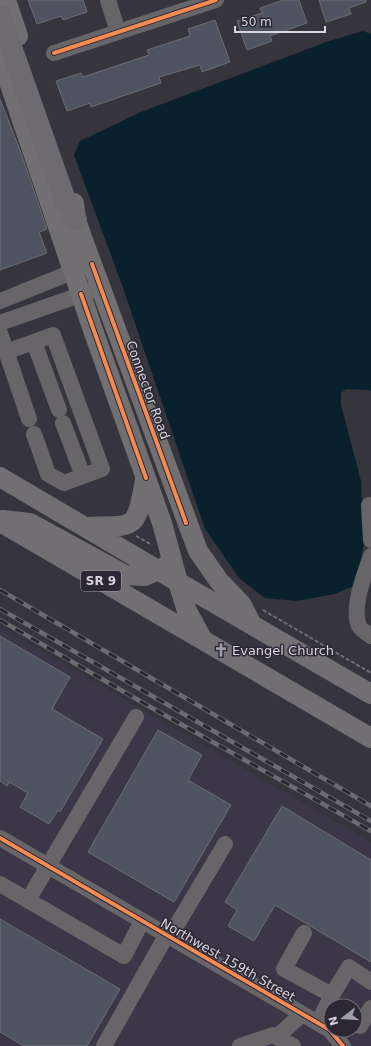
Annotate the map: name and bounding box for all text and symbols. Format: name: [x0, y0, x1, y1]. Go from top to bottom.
scale bar: [235, 8, 325, 34]
text: 50 m: [241, 15, 272, 29]
street label: Connector Road: [123, 339, 173, 441]
road number: SR 9: [81, 571, 121, 591]
church icon: Evangel Church: [213, 642, 229, 658]
place label: Evangel Church: [232, 643, 334, 658]
street label: Northwest 159th Street: [158, 915, 298, 1005]
north arrow: [323, 998, 363, 1038]
text: N: [326, 1014, 341, 1027]

